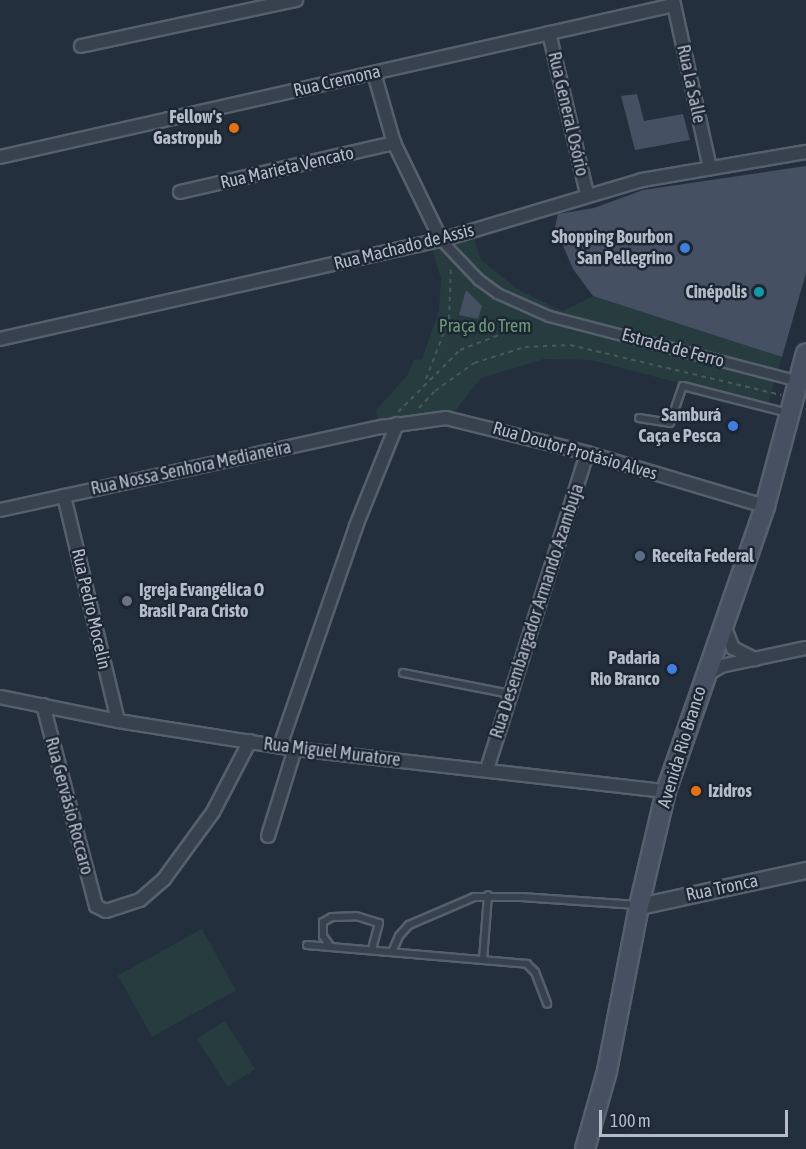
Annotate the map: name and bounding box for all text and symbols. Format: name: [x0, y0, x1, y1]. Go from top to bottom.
street label: Rua La Salle: [672, 43, 710, 125]
street label: Rua General Osório: [543, 50, 593, 178]
street label: Rua Cremona: [291, 61, 383, 101]
place label: Fellow's Gastropub: [153, 107, 222, 150]
marker: Fellow's Gastropub: [227, 121, 241, 135]
street label: Rua Marieta Vencato: [218, 142, 356, 194]
street label: Rua Machado de Assis: [332, 219, 476, 275]
place label: Shopping Bourbon San Pellegrino: [551, 227, 673, 270]
marker: Shopping Bourbon San Pellegrino: [678, 241, 692, 255]
place label: Cinépolis: [686, 281, 747, 303]
marker: Cinépolis: [752, 285, 766, 299]
park label: Praça do Trem: [439, 315, 531, 337]
street label: Estrada de Ferro: [619, 324, 727, 372]
place label: Samburá Caça e Pesca: [638, 405, 721, 448]
street label: Rua Doutor Protásio Alves: [490, 417, 660, 485]
marker: Samburá Caça e Pesca: [726, 419, 740, 433]
street label: Rua Nossa Senhora Medianeira: [89, 436, 293, 500]
street label: Rua Desembargador Armando Azambuja: [486, 481, 588, 741]
place label: Receita Federal: [652, 545, 754, 567]
street label: Rua Pedro Mocelin: [67, 547, 115, 671]
marker: Receita Federal: [633, 549, 647, 563]
place label: Igreja Evangélica O Brasil Para Cristo: [139, 580, 264, 622]
marker: Igreja Evangélica O Brasil Para Cristo: [120, 594, 134, 608]
place label: Padaria Rio Branco: [590, 648, 660, 690]
marker: Padaria Rio Branco: [665, 662, 679, 676]
street label: Avenida Rio Branco: [653, 683, 711, 811]
street label: Rua Miguel Muratore: [262, 733, 402, 771]
street label: Rua Gervásio Roccaro: [40, 735, 98, 877]
place label: Izidros: [708, 780, 752, 802]
marker: Izidros: [689, 784, 703, 798]
street label: Rua Tronca: [684, 870, 760, 906]
scale bar: [602, 1098, 791, 1136]
text: 100 m: [610, 1110, 651, 1131]

